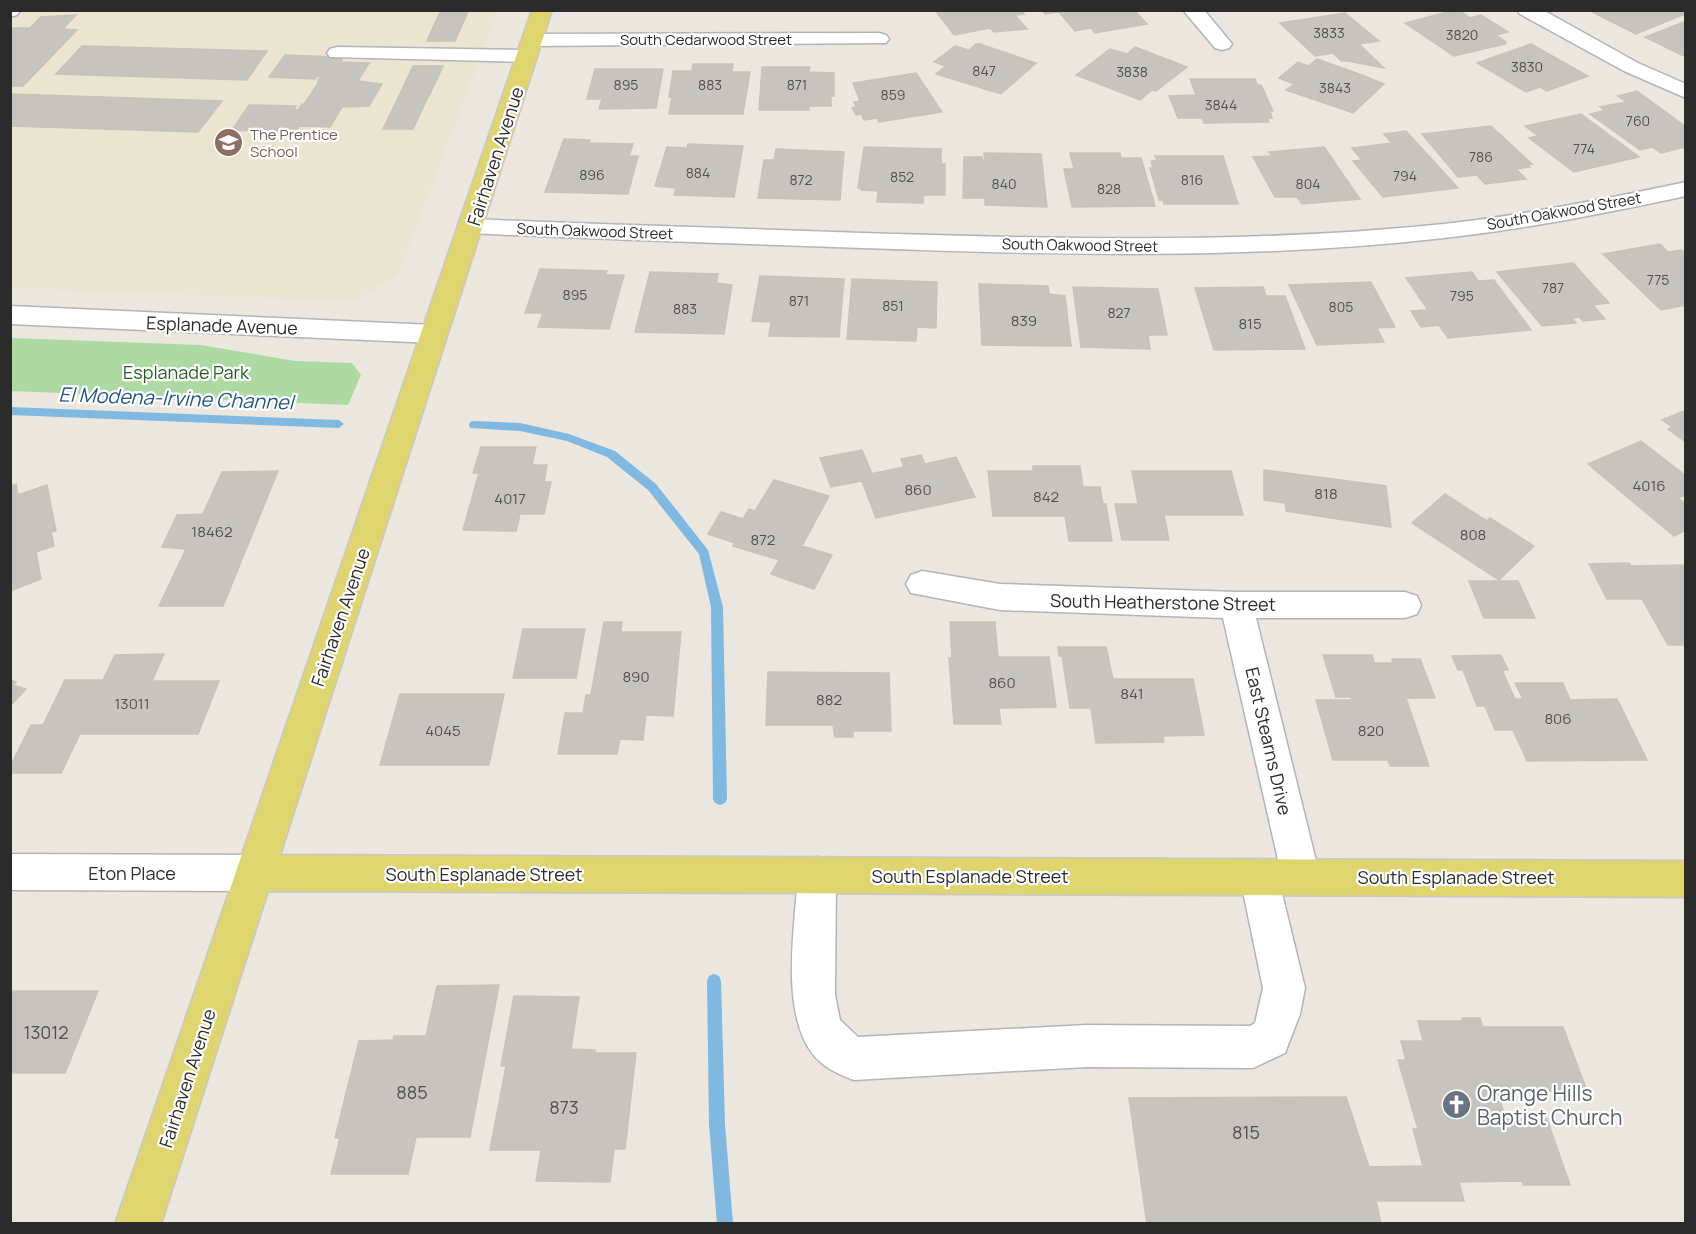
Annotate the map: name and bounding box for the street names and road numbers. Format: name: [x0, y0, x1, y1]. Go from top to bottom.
street label: South Cedarwood Street: [620, 29, 792, 50]
street label: Fairhaven Avenue: [461, 83, 529, 229]
street label: South Oakwood Street: [1485, 187, 1643, 235]
street label: South Oakwood Street: [516, 218, 674, 244]
street label: South Oakwood Street: [1002, 233, 1158, 257]
street label: Esplanade Avenue: [146, 310, 298, 340]
street label: Fairhaven Avenue: [305, 545, 375, 689]
street label: South Heatherstone Street: [1050, 588, 1276, 616]
street label: East Stearns Drive: [1240, 665, 1298, 817]
street label: Eton Place: [88, 861, 176, 885]
street label: South Esplanade Street: [386, 862, 582, 886]
street label: South Esplanade Street: [872, 864, 1068, 888]
street label: South Esplanade Street: [1358, 865, 1554, 889]
street label: Fairhaven Avenue: [153, 1005, 221, 1151]

